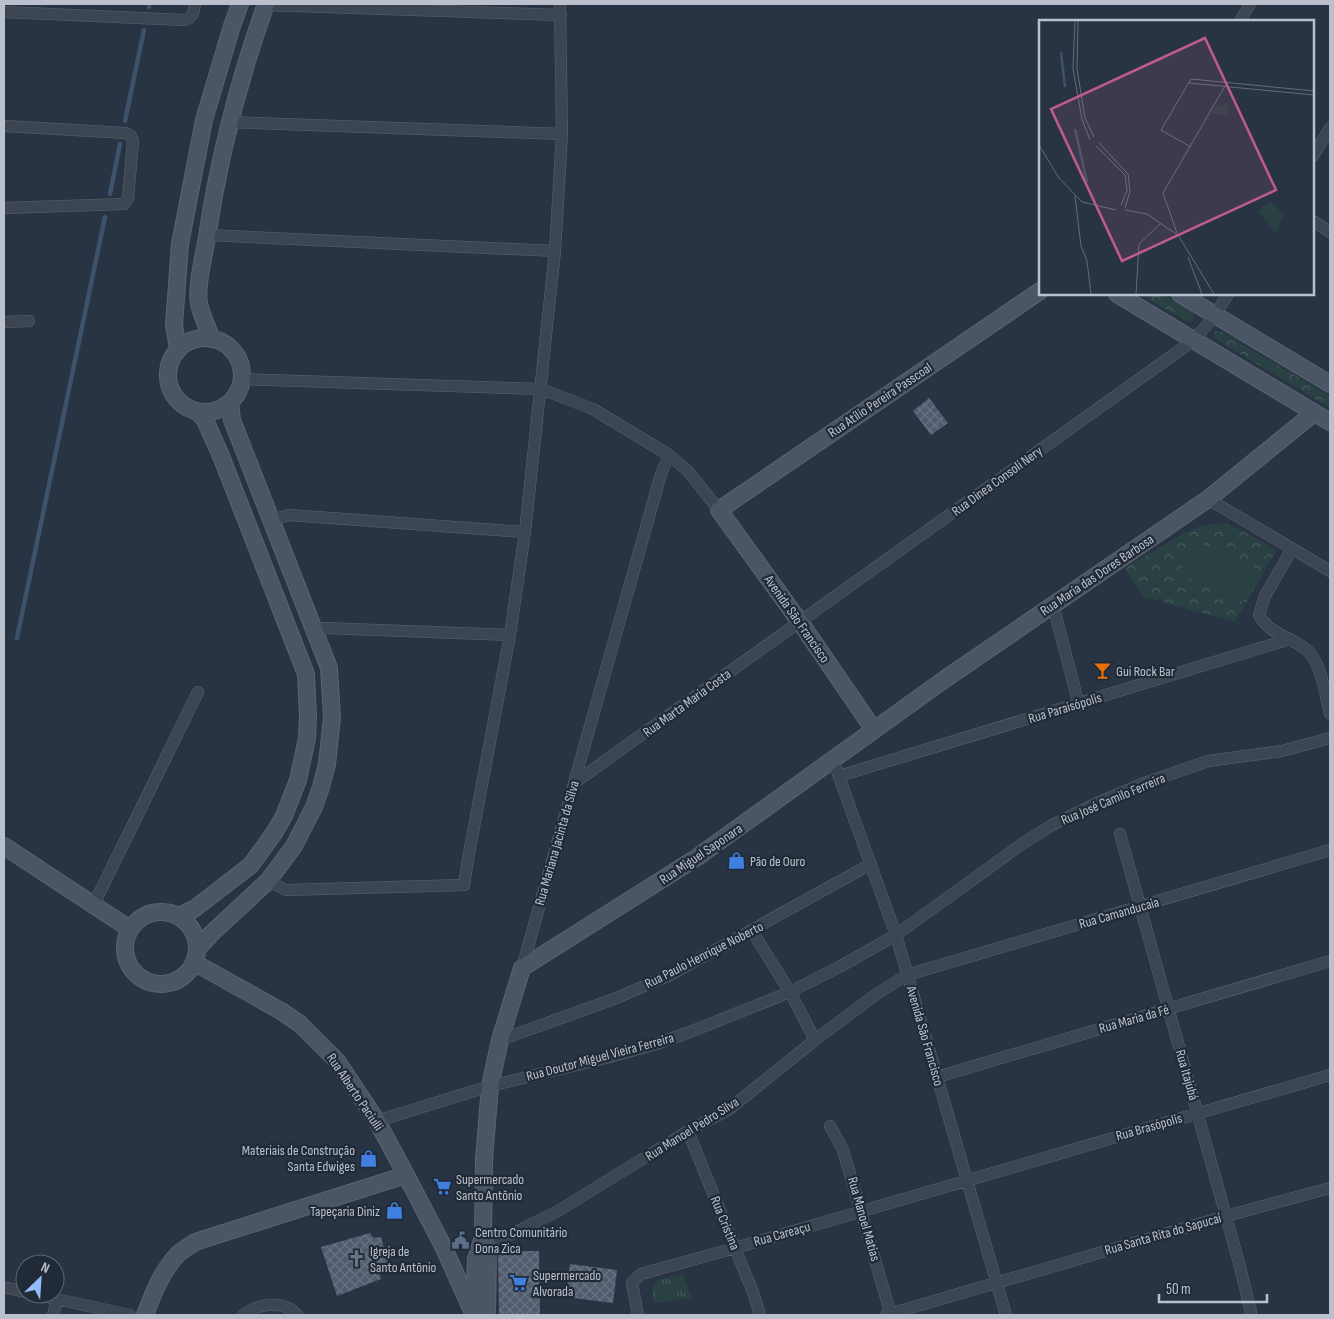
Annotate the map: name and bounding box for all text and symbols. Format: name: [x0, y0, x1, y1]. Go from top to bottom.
inset map: [1039, 20, 1314, 295]
street label: Rua Atílio Pereira Passcoal: [825, 359, 935, 441]
street label: Rua Dinea Consoli Nery: [948, 442, 1046, 520]
street label: Rua Maria das Dores Barbosa: [1037, 531, 1157, 619]
street label: Avenida São Francisco: [760, 571, 834, 666]
bar icon: Gui Rock Bar: [1092, 661, 1112, 681]
place label: Gui Rock Bar: [1116, 663, 1175, 680]
street label: Rua Marta Maria Costa: [640, 665, 734, 741]
street label: Rua Paraisópolis: [1026, 689, 1104, 727]
street label: Rua José Camilo Ferreira: [1058, 769, 1168, 829]
street label: Rua Mariana Jacinta da Silva: [531, 779, 583, 907]
street label: Rua Miguel Saponara: [656, 820, 746, 888]
shop icon: Pão de Ouro: [726, 851, 746, 871]
place label: Pão de Ouro: [750, 853, 805, 870]
street label: Rua Camanducaia: [1077, 893, 1161, 933]
street label: Rua Paulo Henrique Noberto: [642, 918, 766, 992]
street label: Avenida São Francisco: [902, 983, 947, 1088]
street label: Rua Maria da Fé: [1097, 1001, 1171, 1037]
street label: Rua Doutor Miguel Vieira Ferreira: [524, 1029, 676, 1085]
street label: Rua Itajubá: [1172, 1048, 1202, 1102]
street label: Rua Alberto Paciulli: [323, 1050, 387, 1134]
street label: Rua Manoel Pedro Silva: [642, 1093, 742, 1165]
street label: Rua Brasópolis: [1114, 1109, 1184, 1145]
place label: Materiais de Construção Santa Edwiges: [242, 1142, 355, 1175]
shop icon: Materiais de Construção Santa Edwiges: [359, 1148, 379, 1168]
place label: Supermercado Santo Antônio: [456, 1171, 524, 1204]
street label: Rua Manoel Matias: [844, 1175, 884, 1263]
supermarket icon: Supermercado Santo Antônio: [432, 1177, 452, 1197]
street label: Rua Cristina: [707, 1194, 743, 1252]
shop icon: Tapeçaria Diniz: [384, 1201, 404, 1221]
place label: Tapeçaria Diniz: [310, 1203, 380, 1220]
street label: Rua Santa Rita do Sapucaí: [1103, 1209, 1224, 1259]
street label: Rua Careaçu: [752, 1218, 812, 1250]
place label: Centro Comunitário Dona Zica: [475, 1224, 568, 1257]
public building icon: Centro Comunitário Dona Zica: [451, 1230, 471, 1250]
place label: Igreja de Santo Antônio: [370, 1243, 437, 1276]
church icon: Igreja de Santo Antônio: [346, 1249, 366, 1269]
north arrow: [15, 1254, 65, 1304]
text: N: [38, 1258, 52, 1277]
place label: Supermercado Alvorada: [532, 1267, 601, 1300]
scale bar: [1159, 1272, 1266, 1304]
supermarket icon: Supermercado Alvorada: [509, 1273, 529, 1293]
text: 50 m: [1166, 1280, 1191, 1299]

